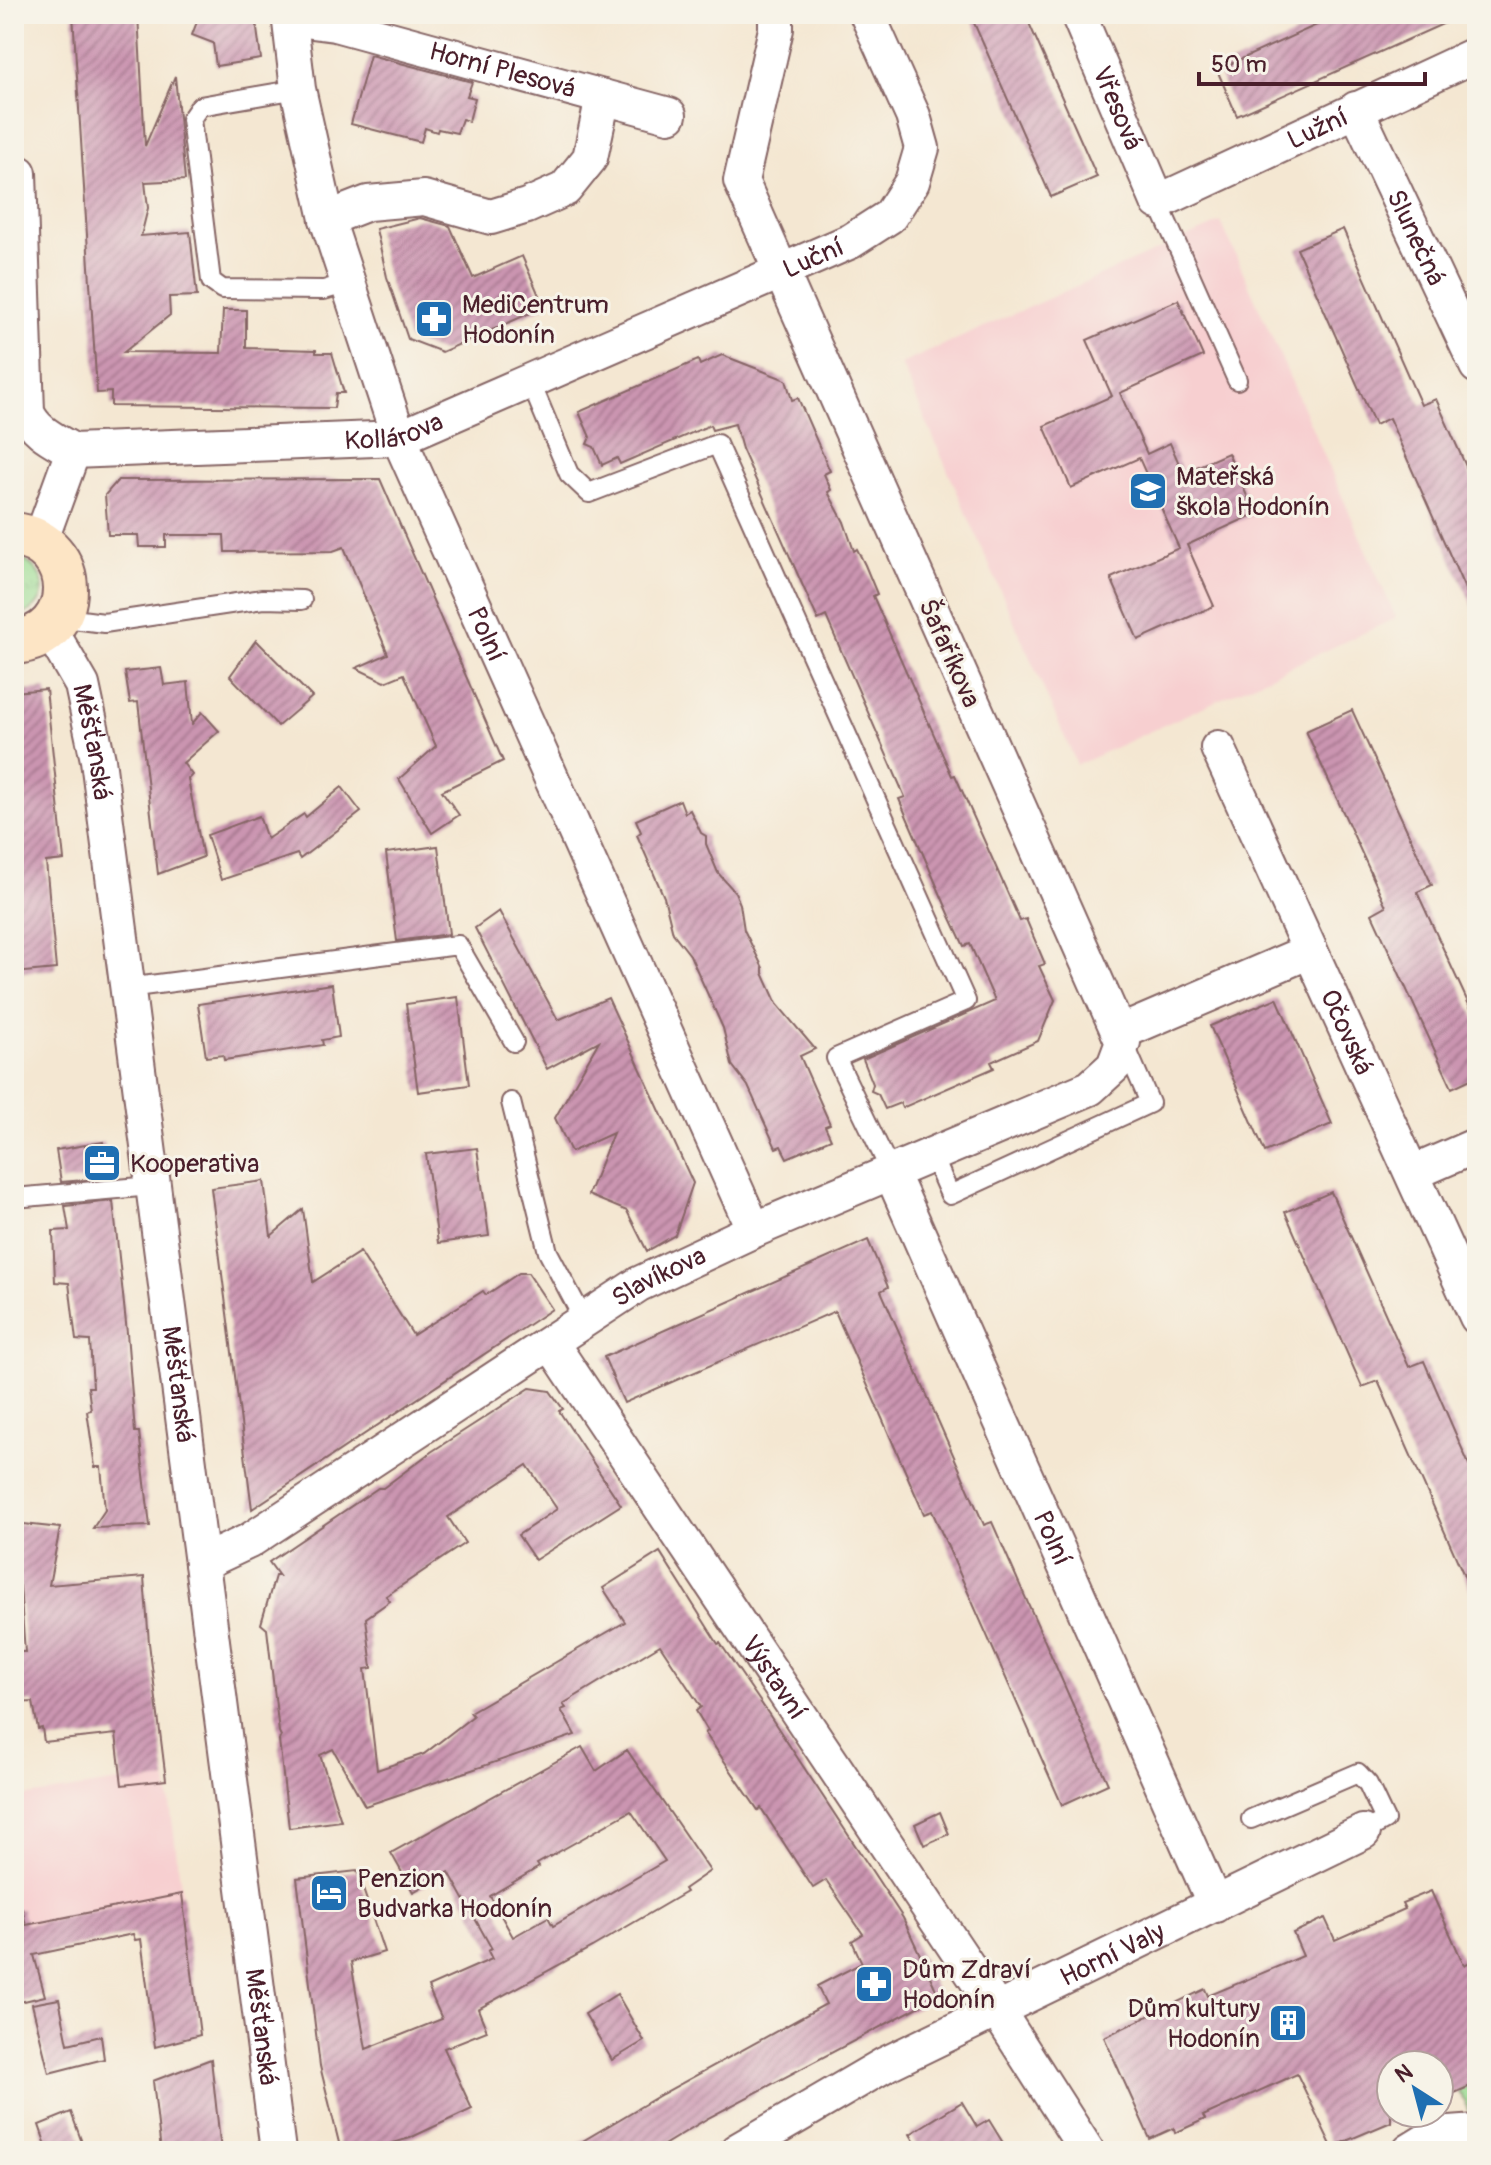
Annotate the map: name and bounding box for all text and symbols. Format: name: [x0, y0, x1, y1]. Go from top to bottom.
street label: Horní Plesová: [426, 35, 579, 106]
scale bar: [1199, 36, 1425, 86]
text: 50 m: [1211, 50, 1267, 79]
street label: Vřesová: [1085, 62, 1149, 155]
street label: Lužní: [1282, 101, 1353, 157]
street label: Slunečná: [1379, 185, 1452, 291]
street label: Luční: [778, 231, 849, 286]
place label: MediCentrum Hodonín: [462, 289, 609, 351]
pharmacy icon: MediCentrum Hodonín: [413, 298, 455, 340]
street label: Kollárova: [344, 406, 448, 457]
place label: Mateřská škola Hodonín: [1176, 461, 1329, 523]
school or university icon: Mateřská škola Hodonín: [1127, 470, 1169, 512]
street label: Šafaříkova: [911, 594, 988, 712]
street label: Polní: [460, 602, 512, 667]
street label: Měšťanská: [65, 681, 118, 802]
street label: Očovská: [1313, 985, 1380, 1080]
office icon: Kooperativa: [81, 1142, 123, 1184]
place label: Kooperativa: [130, 1148, 259, 1180]
street label: Slavíkova: [606, 1240, 711, 1314]
street label: Měšťanská: [154, 1324, 201, 1445]
street label: Polní: [1026, 1506, 1078, 1571]
street label: Výstavní: [734, 1630, 813, 1726]
place label: Penzion Budvarka Hodonín: [357, 1863, 552, 1925]
hotel icon: Penzion Budvarka Hodonín: [308, 1872, 350, 1914]
street label: Horní Valy: [1055, 1916, 1170, 1994]
place label: Dům Zdraví Hodonín: [902, 1954, 1031, 2016]
pharmacy icon: Dům Zdraví Hodonín: [853, 1963, 895, 2005]
street label: Měšťanská: [238, 1967, 284, 2087]
place label: Dům kultury Hodonín: [1127, 1993, 1260, 2055]
building icon: Dům kultury Hodonín: [1267, 2002, 1309, 2044]
north arrow: [1375, 2049, 1455, 2129]
text: N: [1390, 2058, 1418, 2089]

